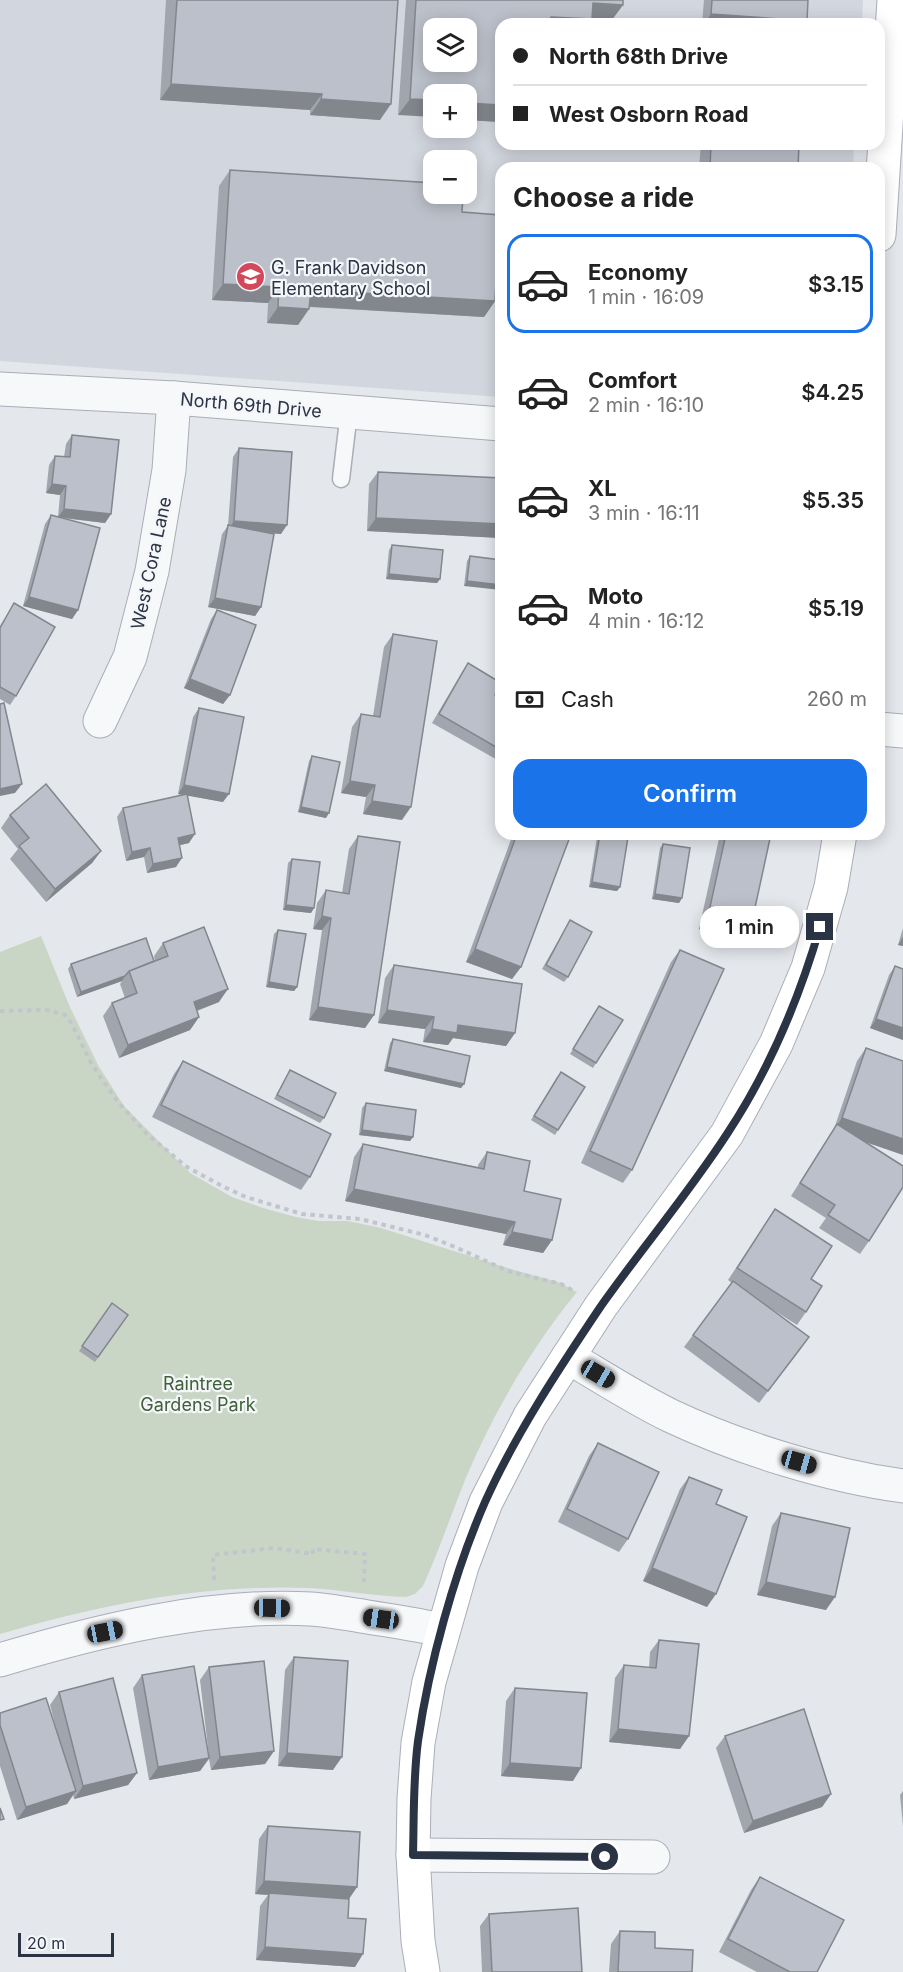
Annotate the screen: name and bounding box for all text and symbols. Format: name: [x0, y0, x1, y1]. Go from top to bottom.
map controls: [423, 18, 477, 204]
button: layers: [423, 18, 477, 72]
text: North 68th Drive: [549, 43, 728, 69]
button: +: [423, 84, 477, 138]
text: West Osborn Road: [549, 101, 749, 127]
button: −: [423, 150, 477, 204]
text: Choose a ride: [513, 181, 694, 214]
place label: G. Frank Davidson Elementary School: [271, 257, 430, 299]
icon: car: [516, 257, 570, 311]
text: Economy: [588, 259, 688, 285]
school or university icon: G. Frank Davidson Elementary School: [234, 261, 266, 293]
text: $3.15: [808, 271, 864, 297]
text: 1 min · 16:09: [588, 285, 704, 309]
icon: car: [516, 365, 570, 419]
text: Comfort: [588, 367, 677, 393]
text: $4.25: [801, 379, 864, 405]
street label: North 69th Drive: [179, 388, 323, 422]
text: 2 min · 16:10: [588, 393, 704, 417]
icon: car: [516, 473, 570, 527]
text: XL: [588, 475, 617, 501]
text: $5.35: [802, 487, 864, 513]
street label: West Cora Lane: [127, 495, 175, 631]
text: 3 min · 16:11: [588, 501, 700, 525]
icon: car: [516, 581, 570, 635]
text: Moto: [588, 583, 643, 609]
text: $5.19: [808, 595, 864, 621]
text: 4 min · 16:12: [588, 609, 704, 633]
icon: cash: [513, 683, 546, 716]
text: Cash: [561, 686, 614, 712]
text: 260 m: [807, 687, 867, 711]
button: Confirm: [513, 759, 867, 828]
callout: 1 min: [700, 906, 799, 948]
route end: [806, 913, 833, 940]
text: 1 min: [725, 915, 774, 939]
car: [578, 1357, 618, 1391]
park label: Raintree Gardens Park: [140, 1373, 256, 1415]
car: [779, 1448, 819, 1476]
car: [254, 1599, 290, 1617]
car: [362, 1608, 400, 1630]
car: [86, 1620, 124, 1644]
route start: [591, 1843, 618, 1870]
scale bar: [18, 1930, 114, 1958]
text: 20 m: [27, 1933, 65, 1953]

